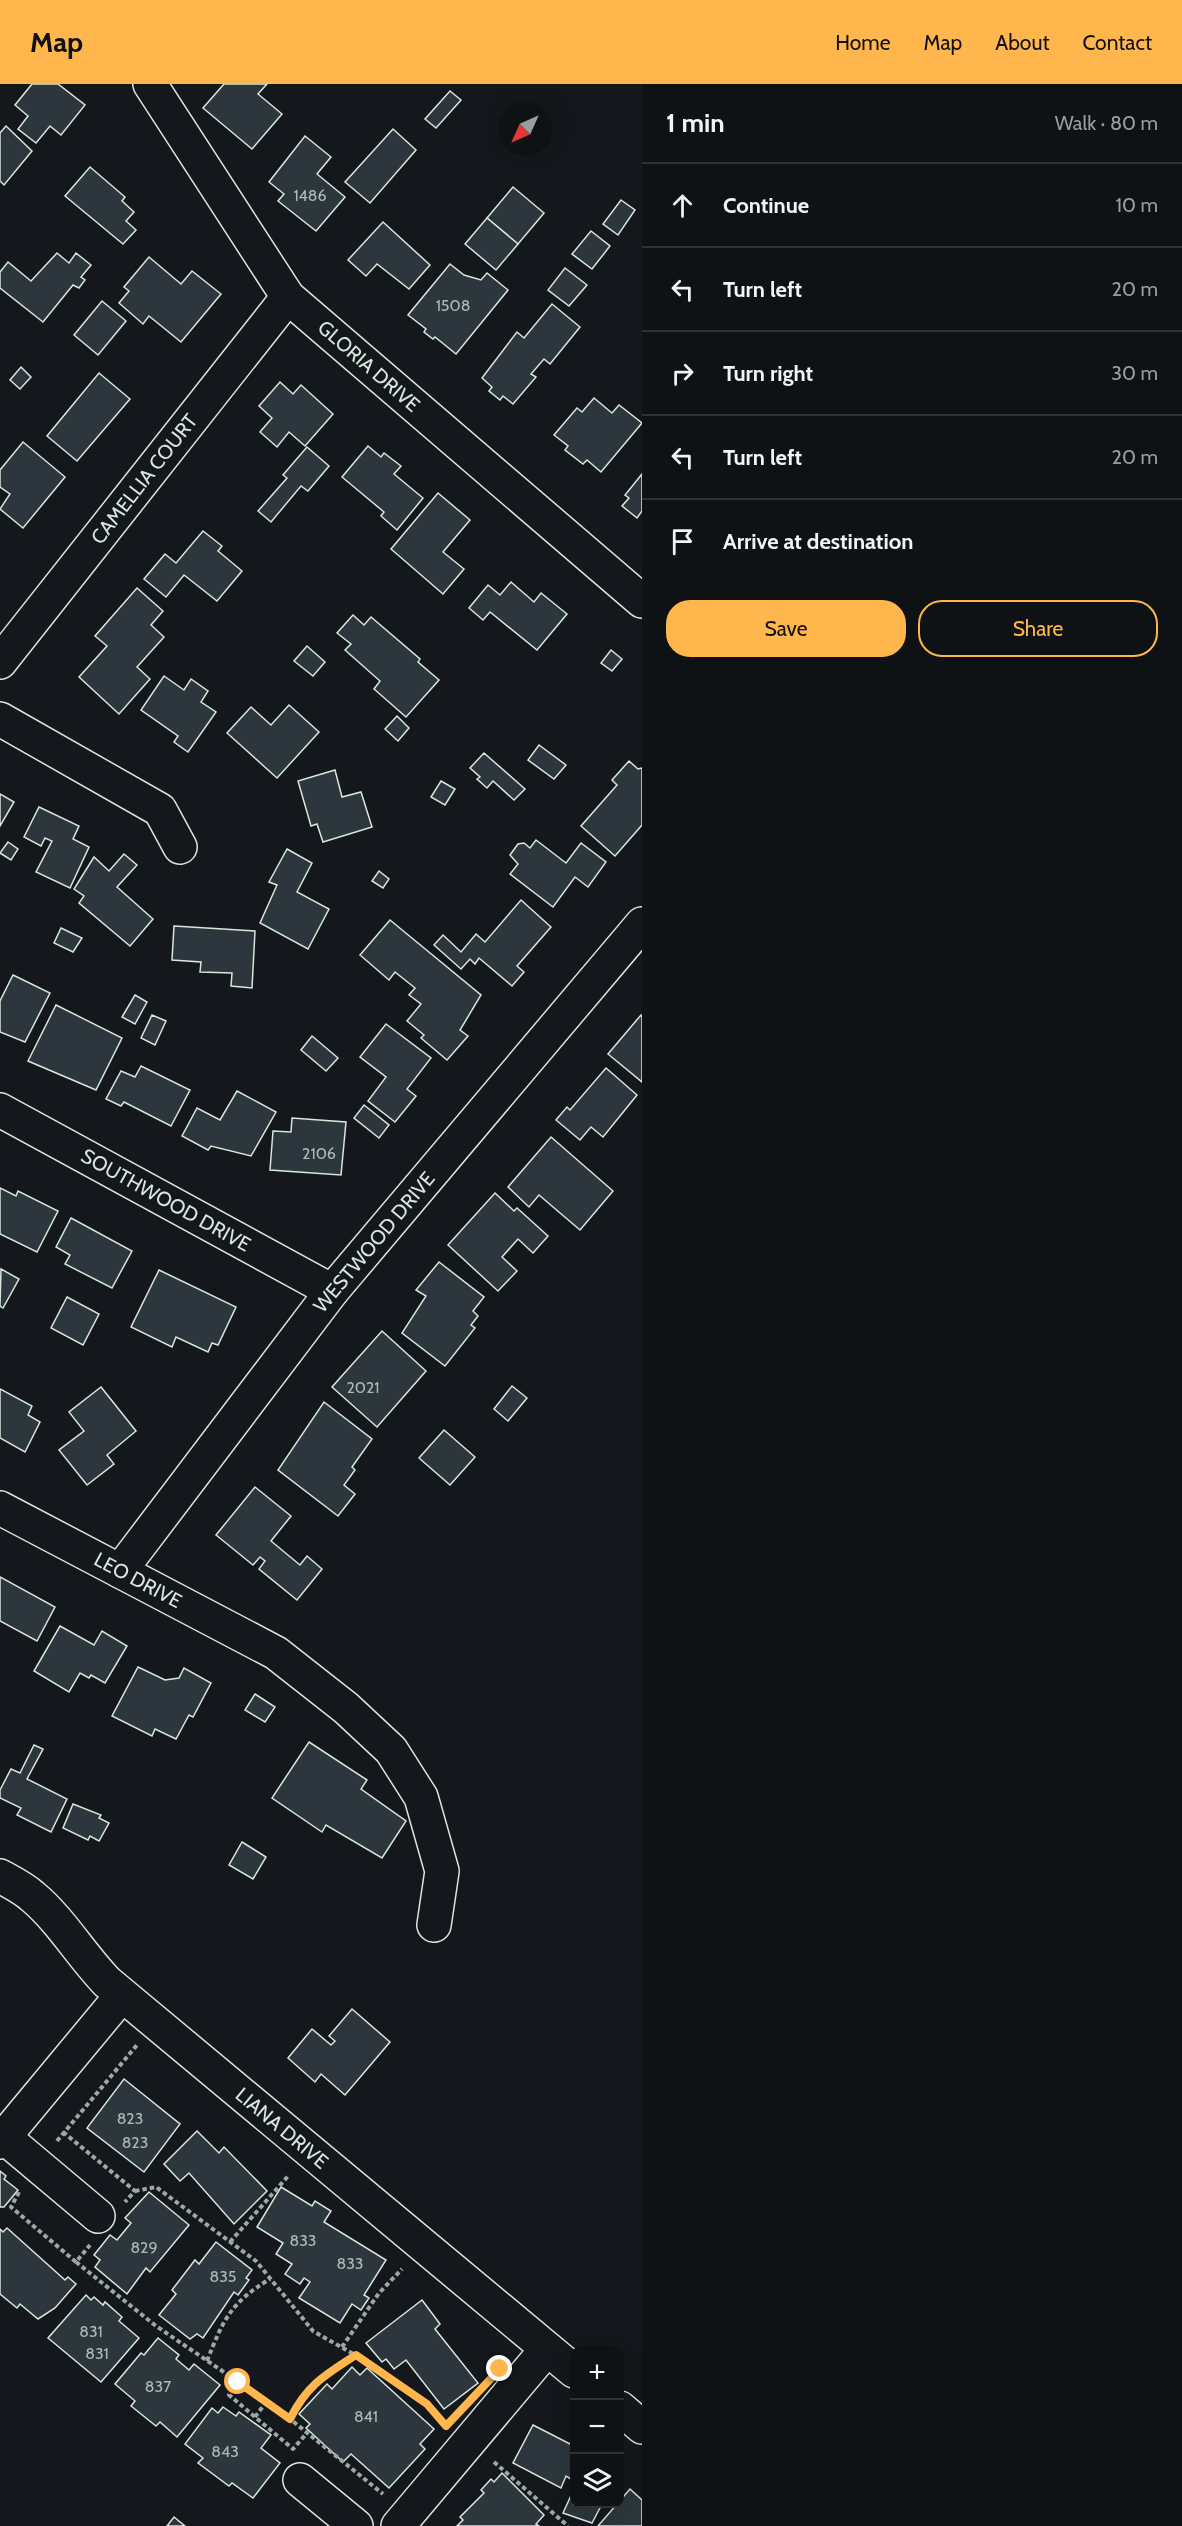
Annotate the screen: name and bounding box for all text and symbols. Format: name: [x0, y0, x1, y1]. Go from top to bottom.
text: Map: [30, 25, 83, 59]
text: Home: [835, 30, 891, 55]
text: Map: [924, 30, 962, 55]
text: About: [995, 30, 1049, 55]
text: Contact: [1082, 30, 1152, 55]
north arrow: [498, 102, 552, 156]
text: 1 min: [666, 107, 725, 139]
text: Walk · 80 m: [1055, 111, 1158, 135]
house number: 1486: [293, 186, 327, 205]
icon: ahead: [666, 189, 699, 222]
text: Continue: [723, 192, 809, 219]
text: 10 m: [1115, 193, 1158, 217]
icon: left: [666, 273, 699, 306]
text: Turn left: [723, 276, 802, 303]
text: 20 m: [1112, 277, 1158, 301]
house number: 1508: [436, 296, 470, 315]
street label: GLORIA DRIVE: [313, 315, 425, 417]
icon: right: [666, 357, 699, 390]
text: Turn right: [723, 360, 813, 387]
text: 30 m: [1111, 361, 1158, 385]
street label: CAMELLIA COURT: [86, 409, 202, 549]
icon: left: [666, 441, 699, 474]
text: Turn left: [723, 444, 802, 471]
text: 20 m: [1112, 445, 1158, 469]
icon: arrive: [666, 525, 699, 558]
text: Arrive at destination: [723, 528, 913, 555]
button: Save: [666, 600, 906, 657]
button: Share: [918, 600, 1158, 657]
street label: SOUTHWOOD DRIVE: [77, 1143, 255, 1257]
house number: 2106: [302, 1144, 336, 1163]
street label: WESTWOOD DRIVE: [308, 1167, 440, 1317]
house number: 2021: [346, 1378, 380, 1397]
street label: LEO DRIVE: [90, 1547, 186, 1613]
street label: LIANA DRIVE: [231, 2082, 333, 2174]
house number: 823: [117, 2109, 143, 2128]
house number: 823: [122, 2133, 148, 2152]
house number: 833: [289, 2231, 317, 2250]
house number: 829: [130, 2238, 158, 2257]
house number: 833: [336, 2254, 364, 2273]
house number: 835: [209, 2267, 237, 2286]
house number: 831: [79, 2322, 103, 2341]
house number: 831: [85, 2344, 109, 2363]
map controls: [570, 2346, 624, 2508]
button: +: [570, 2346, 624, 2400]
route end: [486, 2355, 512, 2381]
route start: [224, 2368, 250, 2394]
house number: 837: [145, 2377, 171, 2396]
button: −: [570, 2400, 624, 2454]
house number: 841: [354, 2407, 378, 2426]
house number: 843: [211, 2442, 239, 2461]
button: layers: [570, 2454, 624, 2508]

